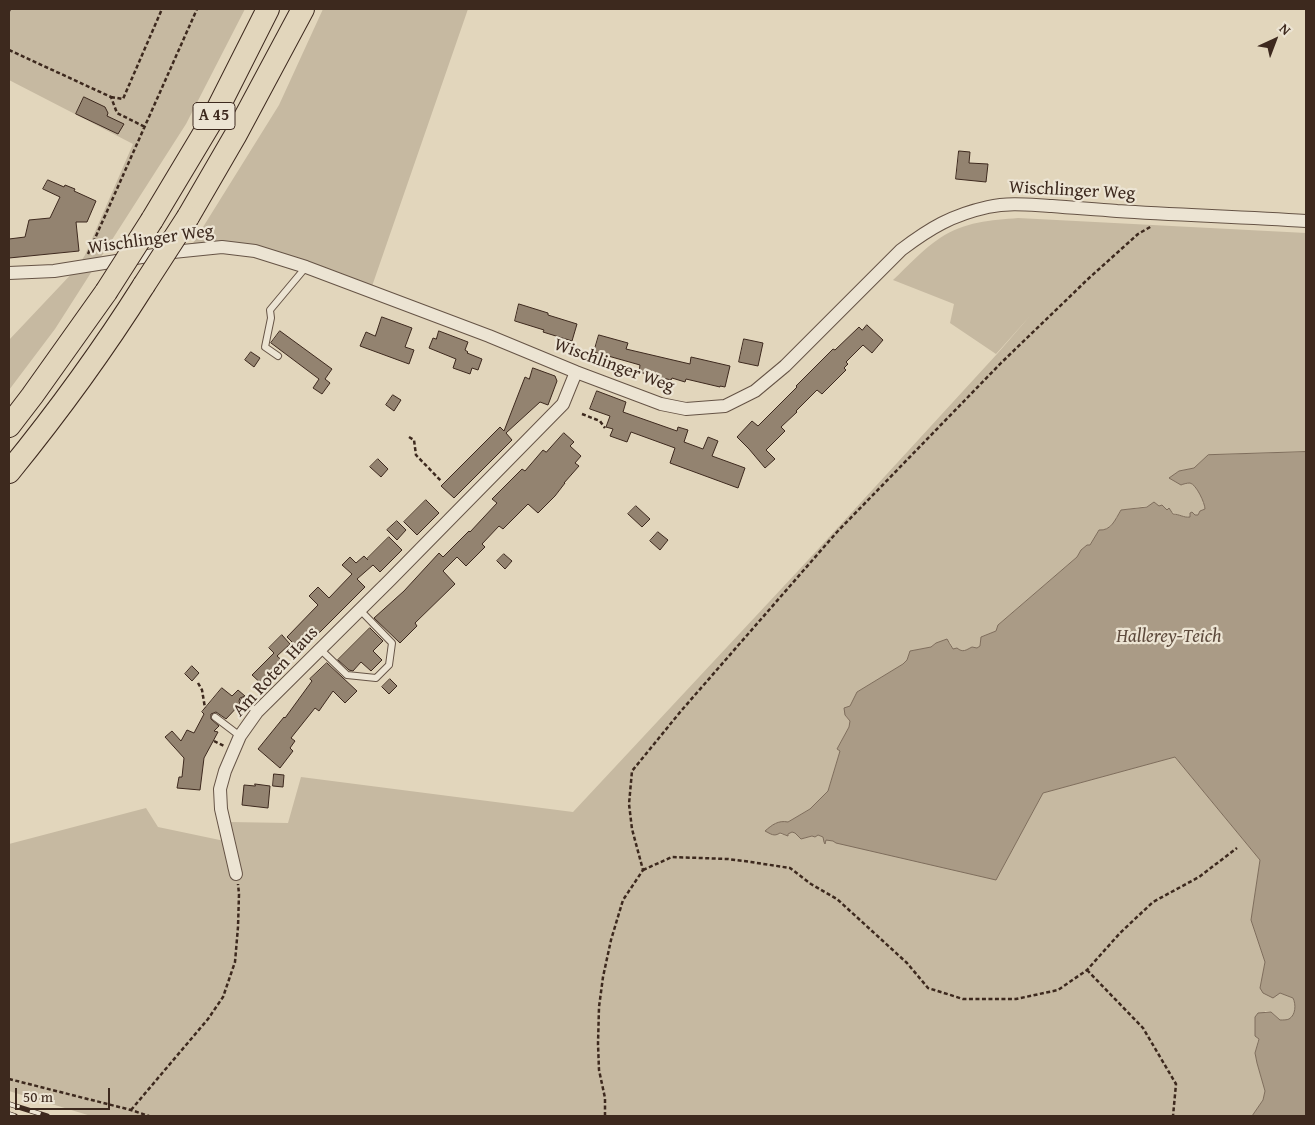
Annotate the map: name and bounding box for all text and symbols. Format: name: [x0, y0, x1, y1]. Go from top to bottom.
north arrow: [1250, 15, 1300, 65]
text: N: [1275, 19, 1295, 40]
road number: A 45: [193, 102, 235, 130]
street label: Wischlinger Weg: [1008, 177, 1136, 205]
street label: Wischlinger Weg: [87, 221, 215, 259]
street label: Wischlinger Weg: [551, 334, 677, 398]
street label: Am Roten Haus: [229, 622, 323, 722]
water label: Hallerey-Teich: [1116, 626, 1222, 648]
scale bar: [18, 1078, 112, 1110]
text: 50 m: [23, 1086, 53, 1107]

